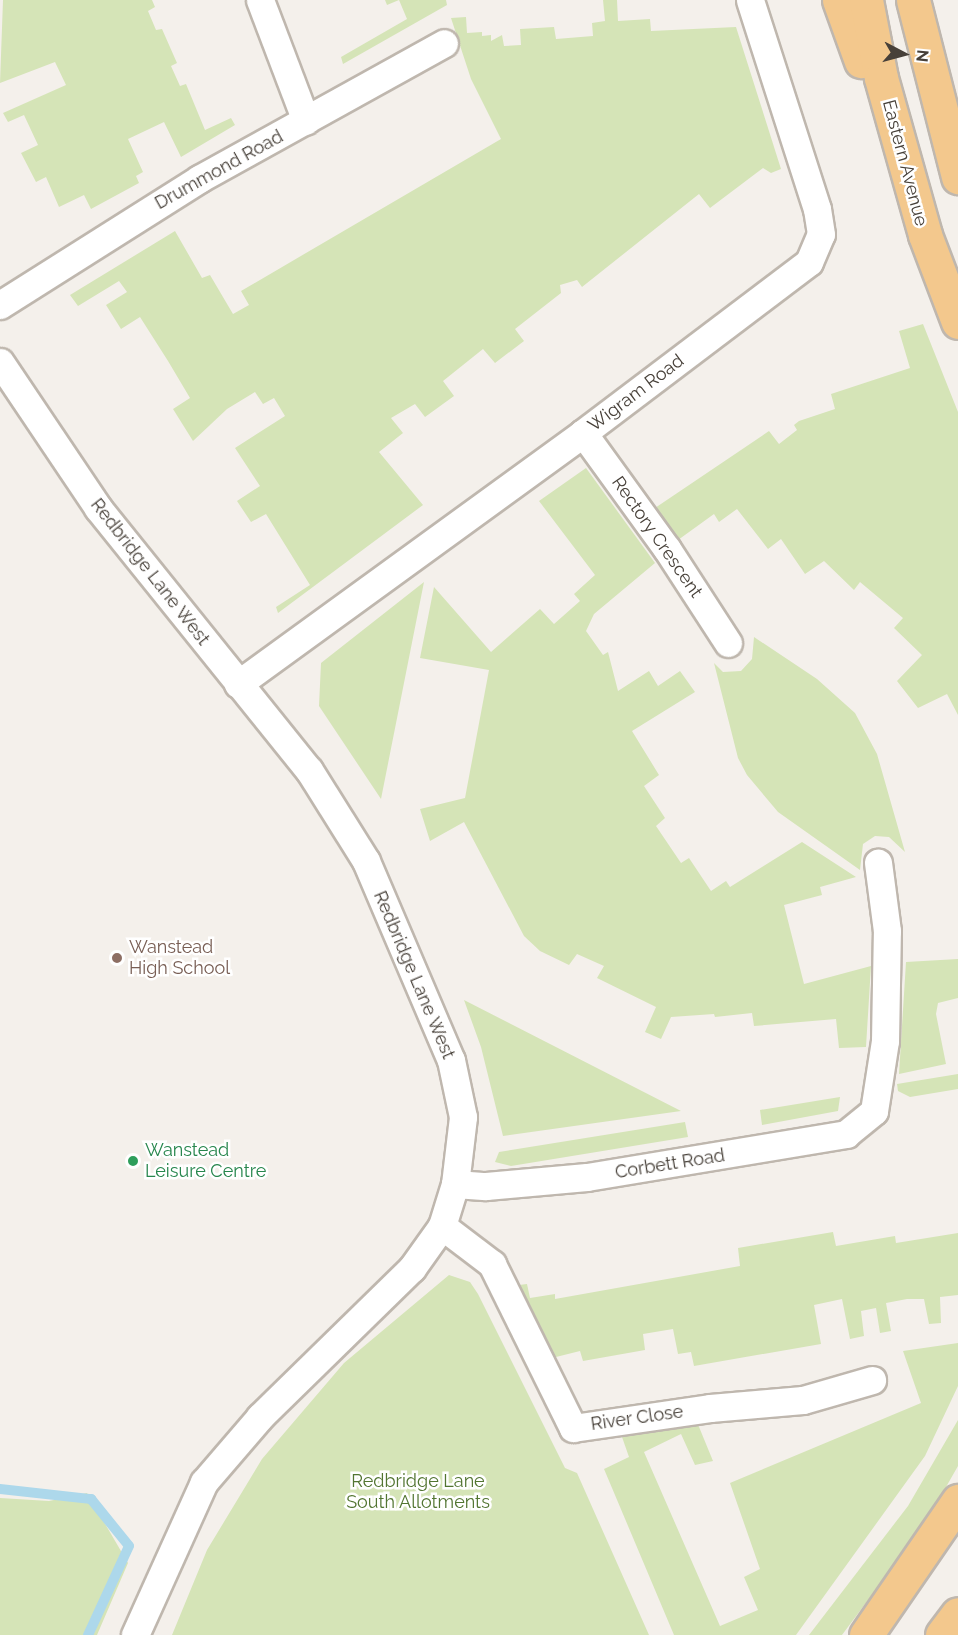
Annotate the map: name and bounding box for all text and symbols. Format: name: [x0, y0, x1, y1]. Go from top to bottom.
north arrow: [874, 24, 934, 84]
text: N: [912, 49, 932, 63]
street label: Eastern Avenue: [878, 97, 932, 229]
street label: Drummond Road: [151, 126, 287, 214]
street label: Wigram Road: [584, 350, 688, 436]
street label: Rectory Crescent: [607, 472, 707, 602]
street label: Redbridge Lane West: [86, 494, 214, 650]
street label: Redbridge Lane West: [369, 888, 459, 1062]
place label: Wanstead High School: [129, 937, 230, 980]
marker: Wanstead High School: [110, 951, 124, 965]
place label: Wanstead Leisure Centre: [145, 1140, 266, 1182]
street label: Corbett Road: [614, 1145, 726, 1183]
marker: Wanstead Leisure Centre: [126, 1154, 140, 1168]
street label: River Close: [589, 1401, 685, 1435]
park label: Redbridge Lane South Allotments: [346, 1471, 490, 1514]

